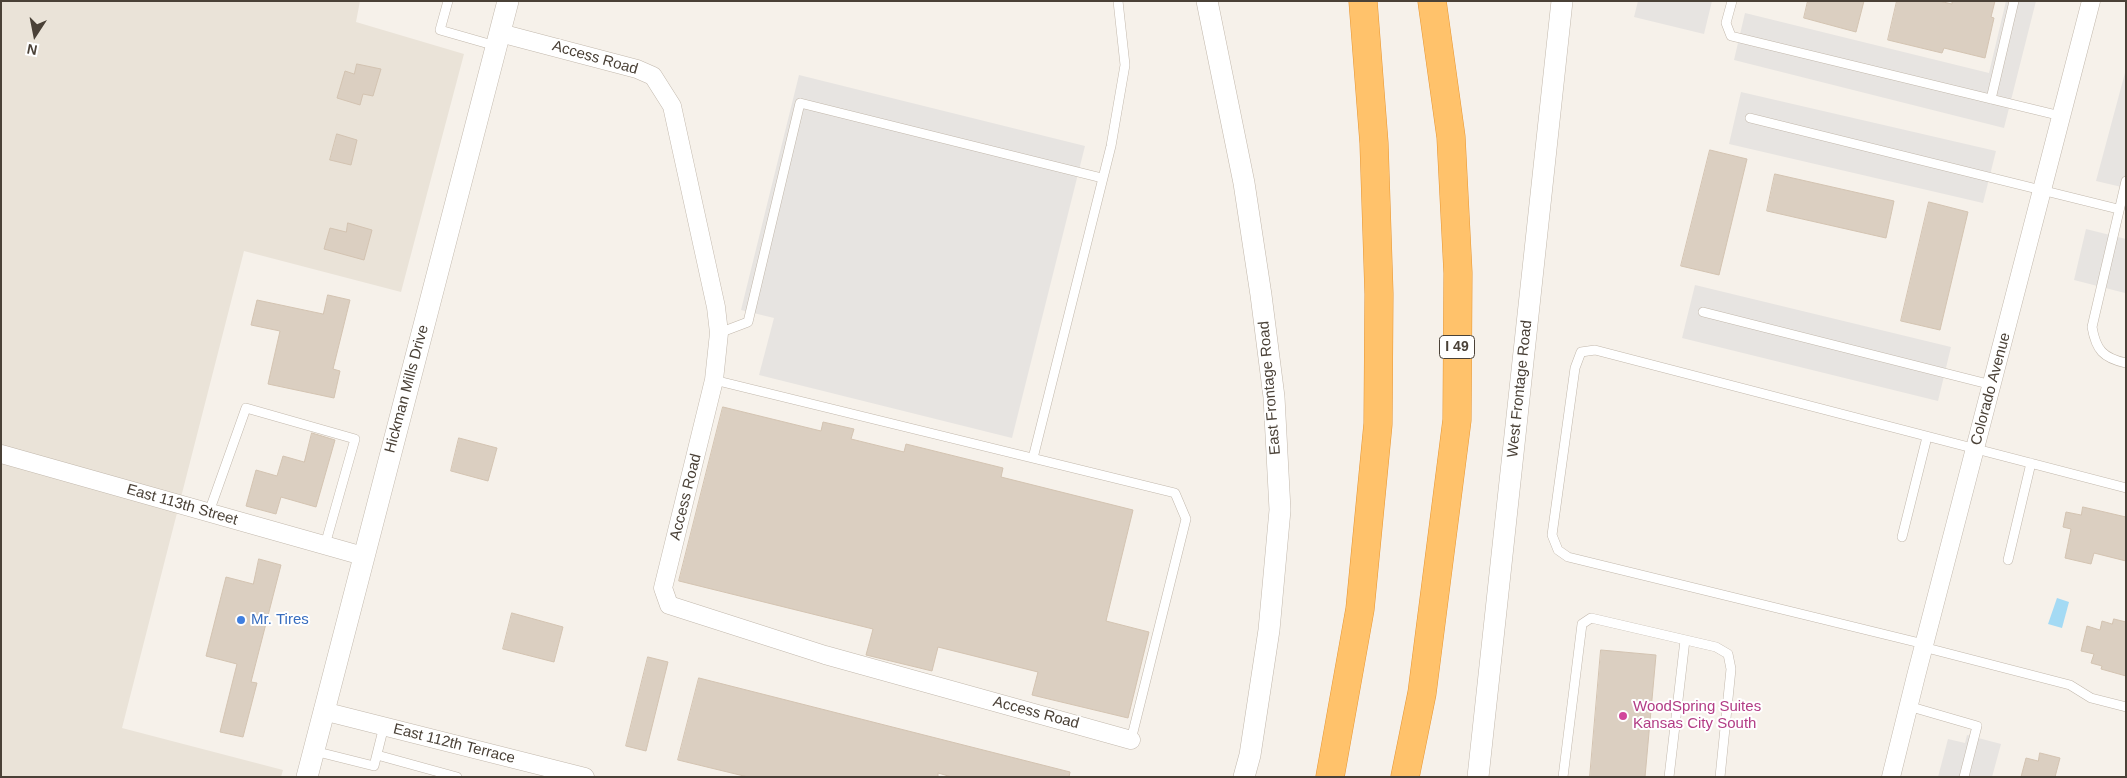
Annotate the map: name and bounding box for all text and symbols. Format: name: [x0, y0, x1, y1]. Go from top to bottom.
north arrow: [10, 10, 60, 60]
street label: Access Road: [550, 37, 640, 79]
text: N: [26, 41, 39, 59]
street label: West Frontage Road: [1504, 319, 1536, 459]
street label: East Frontage Road: [1255, 320, 1285, 456]
street label: Hickman Mills Drive: [381, 323, 433, 455]
street label: Colorado Avenue: [1967, 331, 2015, 447]
road number: I 49: [1440, 336, 1474, 358]
street label: Access Road: [667, 452, 705, 542]
street label: East 113th Street: [124, 481, 240, 529]
place label: Mr. Tires: [251, 611, 309, 629]
marker: Mr. Tires: [235, 614, 247, 626]
street label: Access Road: [991, 693, 1081, 733]
place label: WoodSpring Suites Kansas City South: [1633, 698, 1761, 733]
marker: WoodSpring Suites Kansas City South: [1617, 710, 1629, 722]
street label: East 112th Terrace: [391, 720, 517, 768]

